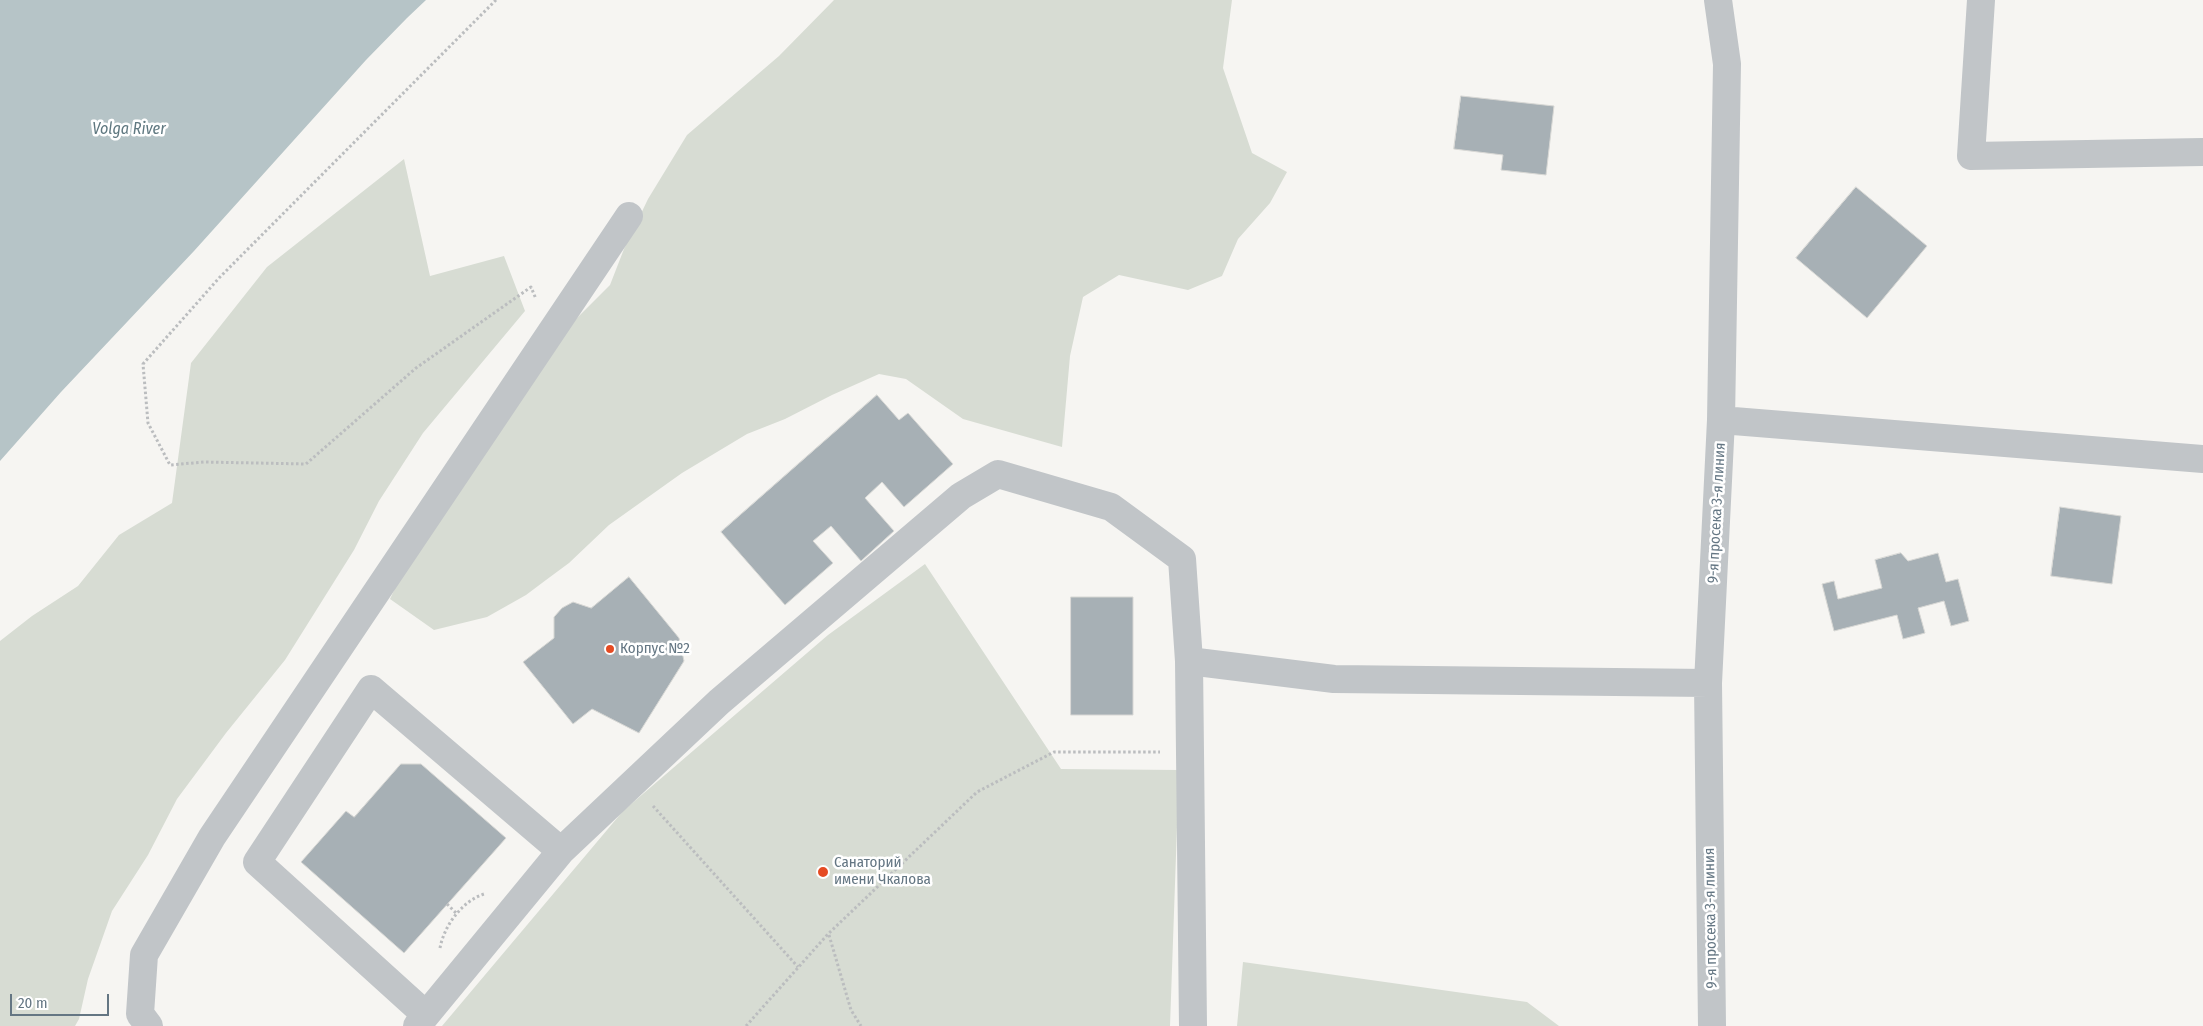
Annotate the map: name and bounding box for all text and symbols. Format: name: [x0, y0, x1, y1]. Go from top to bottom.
water label: Volga River: [92, 120, 166, 140]
street label: 9-я просека 3-я линия: [1704, 442, 1730, 584]
place label: Корпус №2: [620, 640, 690, 658]
marker: Корпус №2: [604, 643, 616, 655]
street label: 9-я просека 3-я линия: [1701, 847, 1721, 989]
place label: Санаторий имени Чкалова: [834, 854, 931, 889]
marker: Санаторий имени Чкалова: [816, 865, 830, 879]
scale bar: [12, 984, 111, 1016]
text: 20 m: [18, 994, 48, 1012]

